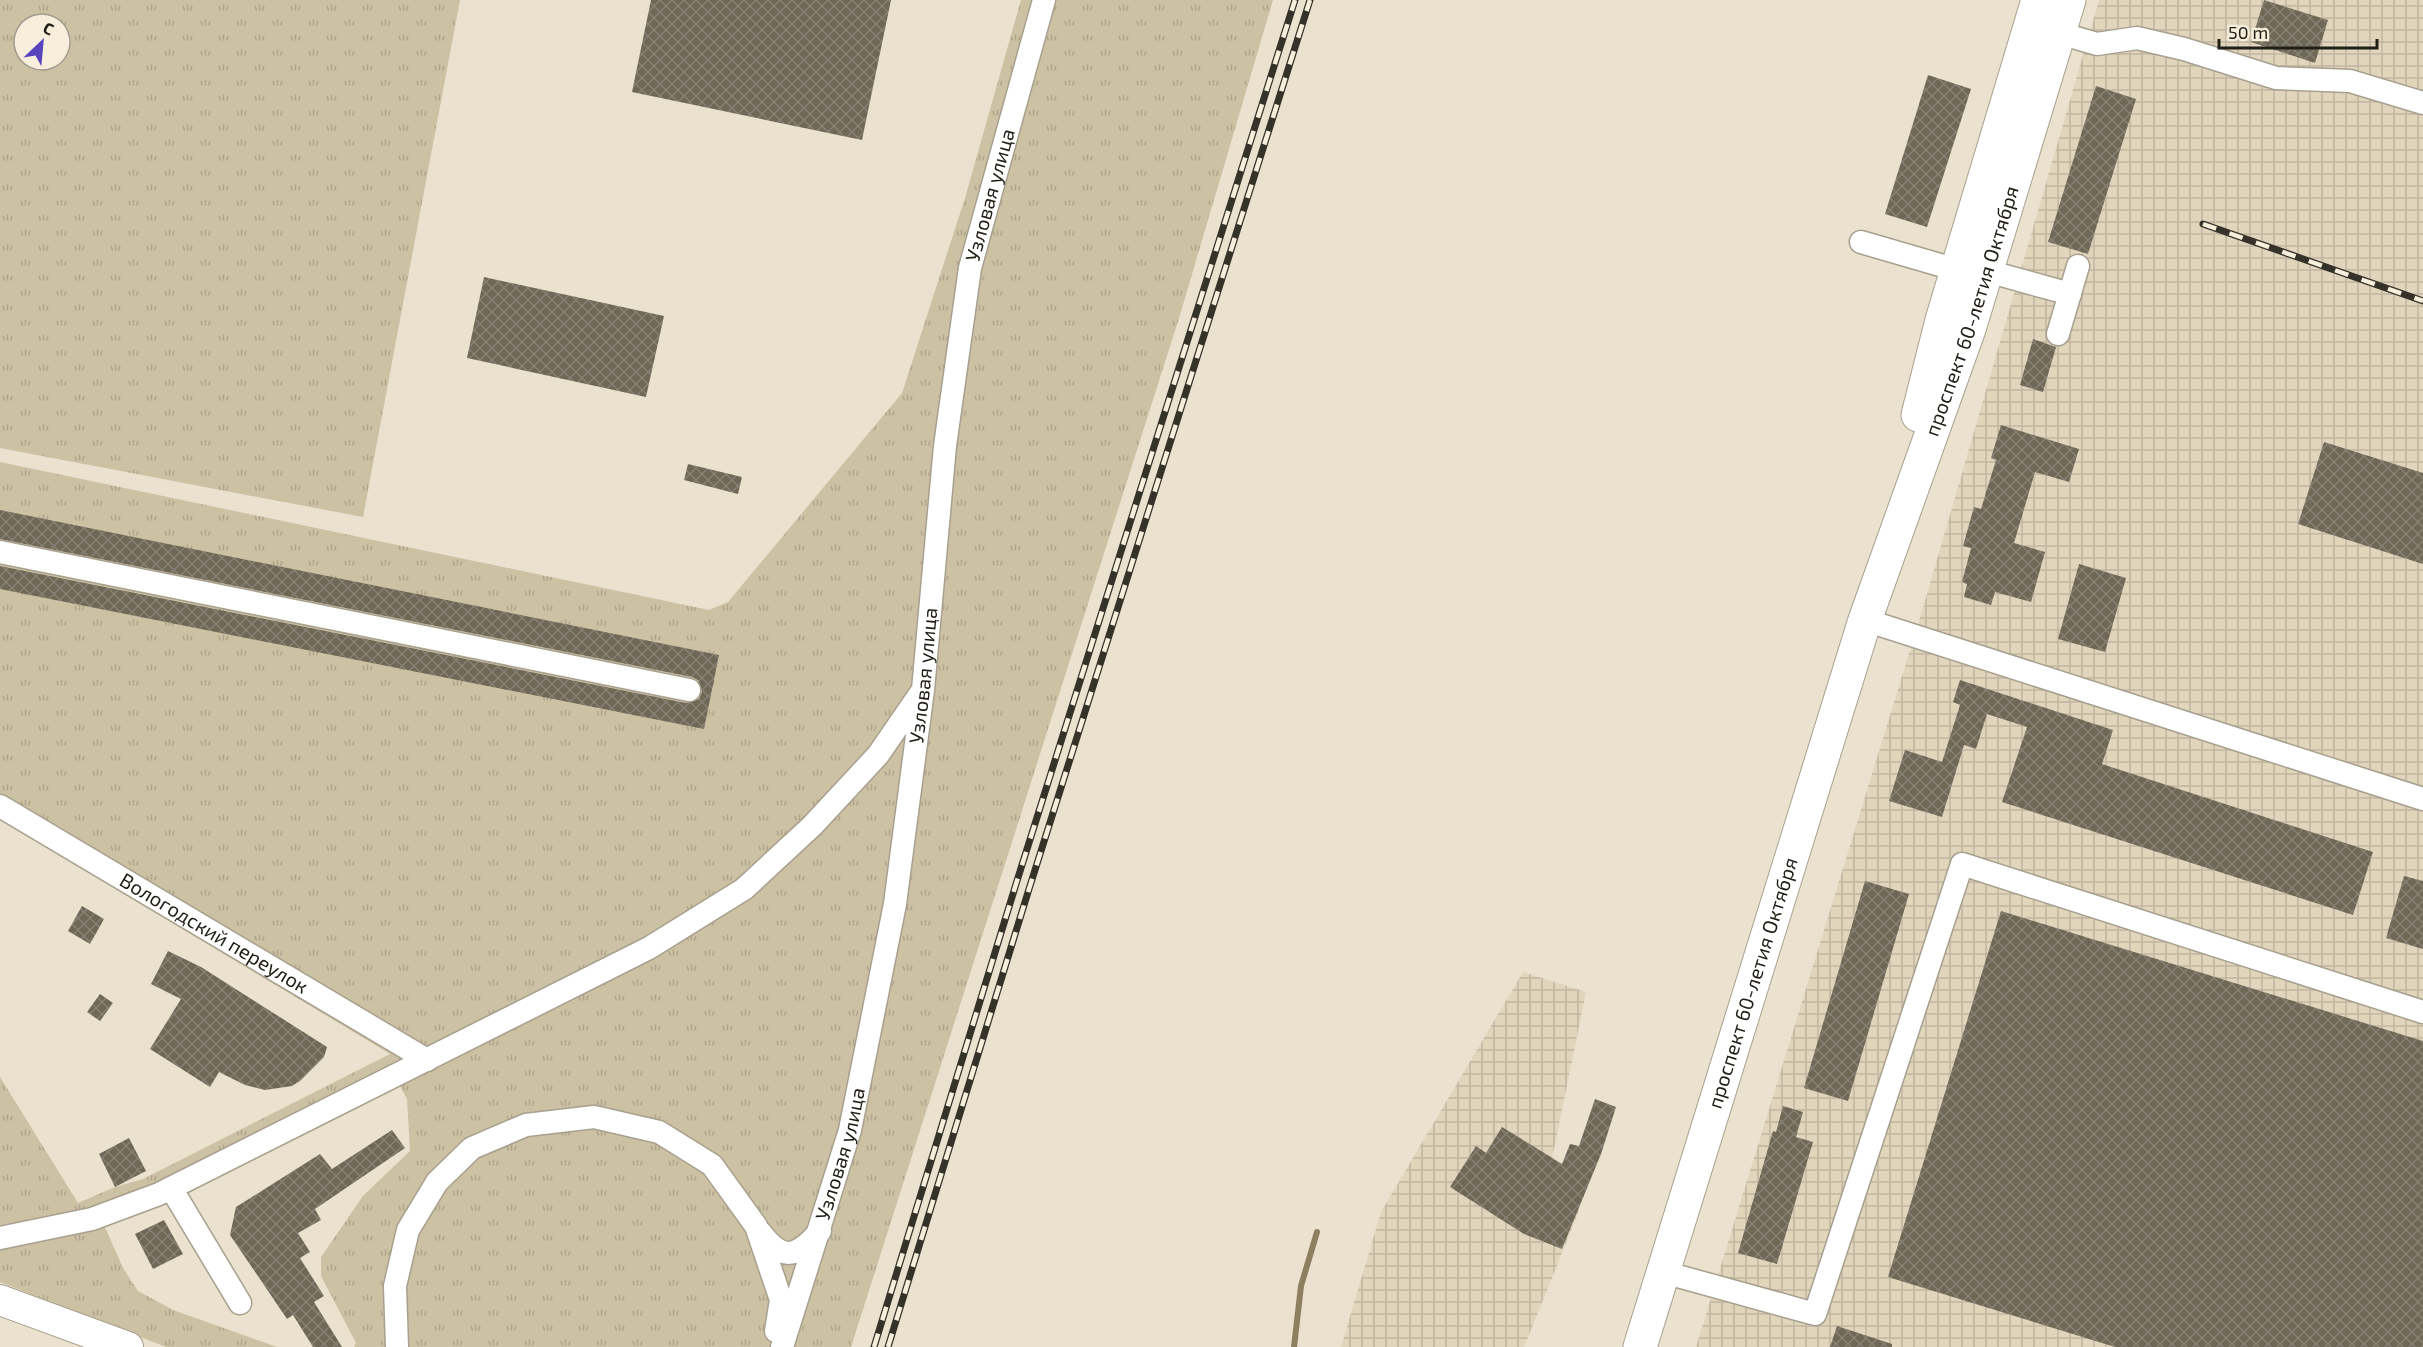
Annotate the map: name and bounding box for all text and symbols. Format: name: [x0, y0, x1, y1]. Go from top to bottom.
north arrow: [12, 12, 72, 72]
scale bar: [2219, 12, 2376, 50]
text: С: [40, 17, 57, 39]
text: 50 m: [2228, 21, 2268, 43]
street label: Узловая улица: [959, 126, 1019, 264]
street label: проспект 60-летия Октября: [1919, 183, 2023, 439]
street label: Узловая улица: [903, 606, 941, 745]
street label: проспект 60-летия Октября: [1702, 854, 1802, 1111]
street label: Вологодский переулок: [116, 867, 313, 998]
street label: Узловая улица: [810, 1085, 869, 1223]

